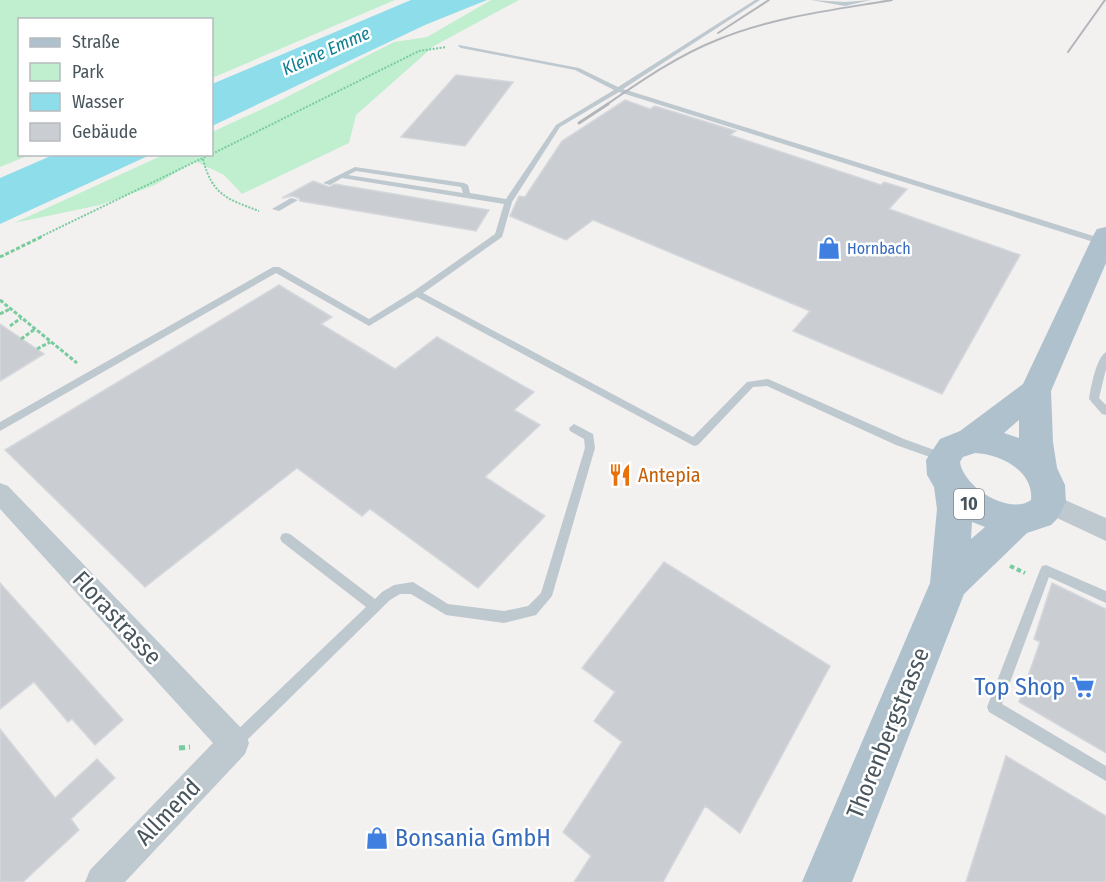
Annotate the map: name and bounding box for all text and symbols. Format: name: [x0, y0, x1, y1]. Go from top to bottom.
legend: [18, 18, 213, 156]
water label: Kleine Emme: [279, 22, 374, 80]
text: Straße: [72, 31, 120, 53]
text: Park: [72, 61, 105, 83]
text: Wasser: [72, 91, 125, 113]
text: Gebäude: [72, 121, 138, 143]
shop icon: Hornbach: [816, 235, 842, 261]
place label: Hornbach: [847, 239, 911, 258]
restaurant icon: Antepia: [607, 462, 633, 488]
place label: Antepia: [638, 463, 701, 487]
road number: 10: [954, 489, 984, 519]
street label: Florastrasse: [67, 565, 167, 671]
street label: Thorenbergstrasse: [841, 643, 935, 823]
place label: Top Shop: [974, 673, 1065, 701]
supermarket icon: Top Shop: [1070, 674, 1096, 700]
street label: Allmend: [130, 773, 206, 851]
place label: Bonsania GmbH: [395, 824, 551, 852]
shop icon: Bonsania GmbH: [364, 825, 390, 851]

